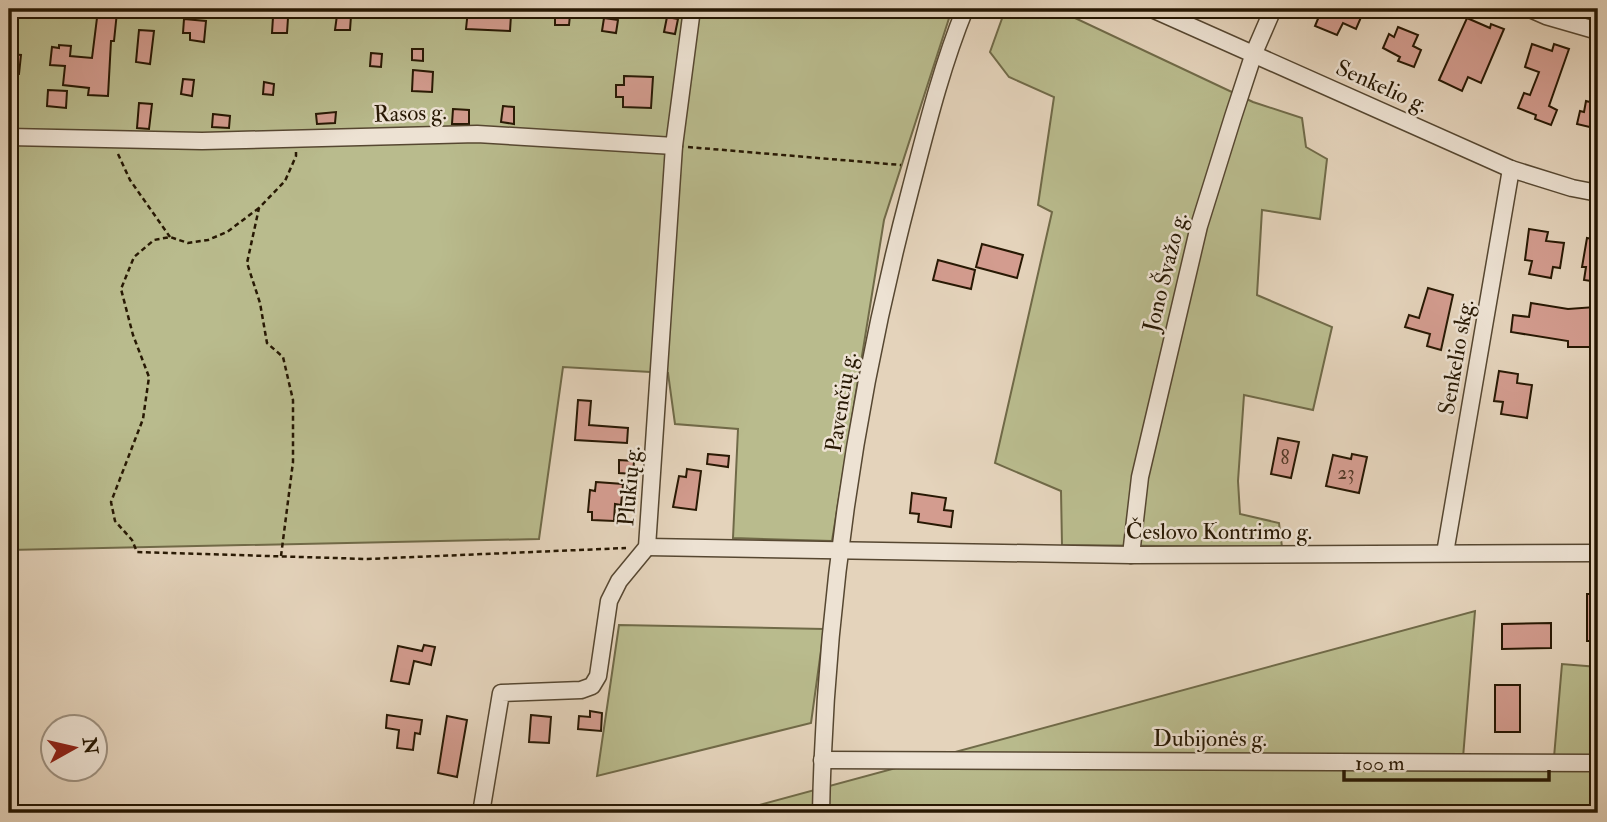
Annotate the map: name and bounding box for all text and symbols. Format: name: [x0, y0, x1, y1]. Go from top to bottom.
street label: Senkelio g.: [1331, 53, 1433, 119]
street label: Rasos g.: [373, 97, 447, 129]
street label: Jono Švažo g.: [1136, 209, 1194, 336]
street label: Senkelio skg.: [1432, 297, 1480, 417]
street label: Pavenčių g.: [819, 350, 863, 454]
street label: Plukių g.: [611, 445, 647, 527]
house number: 8: [1281, 446, 1290, 470]
house number: 23: [1338, 461, 1354, 485]
street label: Česlovo Kontrimo g.: [1126, 517, 1312, 546]
north arrow: [38, 714, 108, 784]
street label: Dubijonės g.: [1153, 724, 1267, 753]
text: N: [77, 735, 103, 757]
scale bar: [1344, 738, 1549, 782]
text: 100 m: [1355, 750, 1405, 777]

